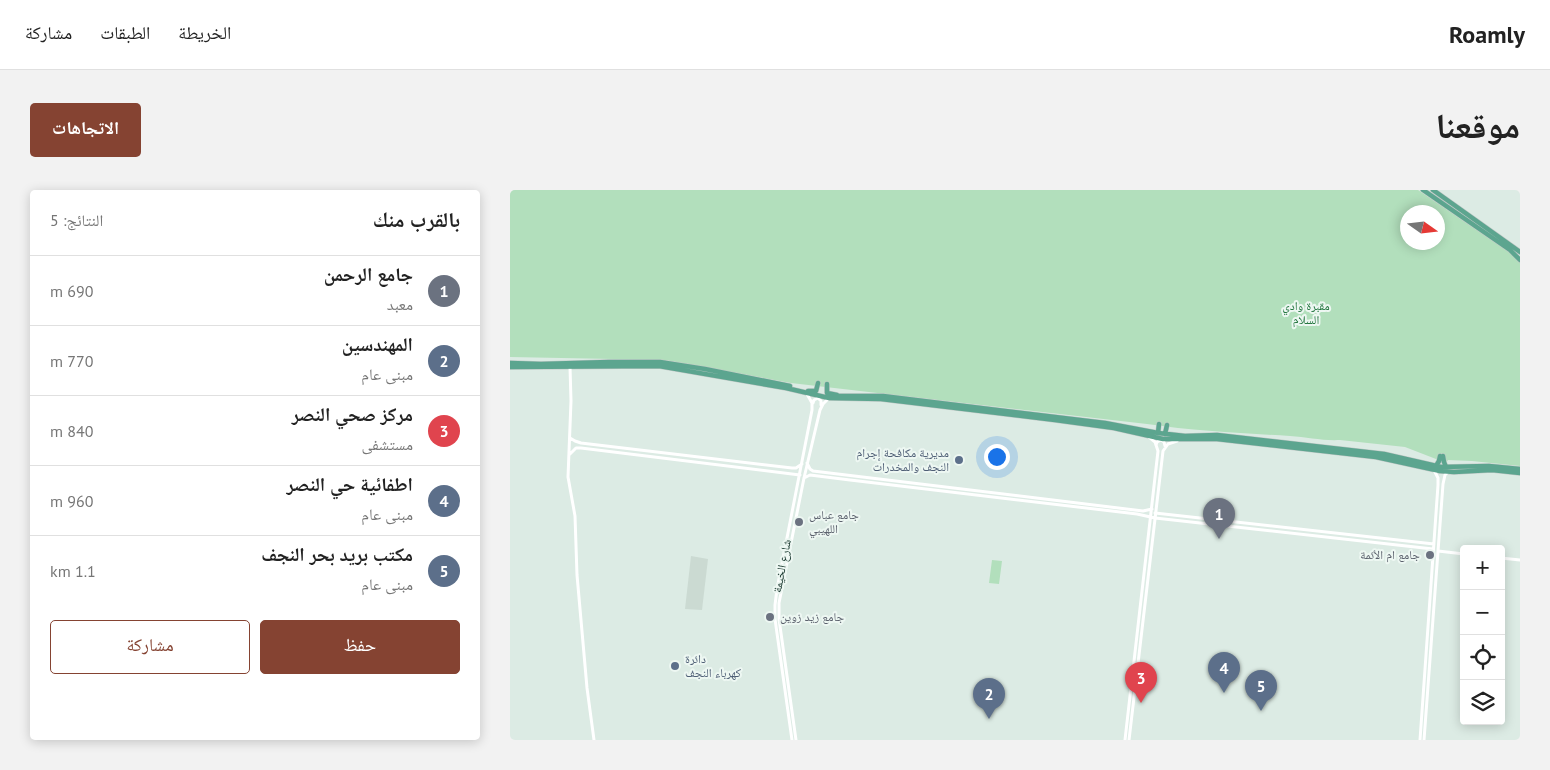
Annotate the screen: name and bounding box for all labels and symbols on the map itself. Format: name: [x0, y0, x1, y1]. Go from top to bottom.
north arrow: [1400, 205, 1445, 250]
park label: مقبرة وادي السلام: [1282, 298, 1330, 328]
your location: [984, 444, 1010, 470]
place label: مديرية مكافحة إجرام النجف والمخدرات: [856, 445, 949, 474]
marker: مديرية مكافحة إجرام النجف والمخدرات: [953, 454, 965, 466]
pin: 1: [1203, 498, 1235, 539]
place label: جامع عباس اللهيبي: [809, 507, 859, 539]
marker: جامع عباس اللهيبي: [793, 516, 805, 528]
street label: شارع الخيمة: [769, 538, 795, 594]
place label: جامع ام الأئمة: [1360, 547, 1420, 563]
marker: جامع ام الأئمة: [1424, 549, 1436, 561]
place label: جامع زيد زوين: [780, 609, 844, 624]
marker: جامع زيد زوين: [764, 611, 776, 623]
place label: دائرة كهرباء النجف: [685, 651, 741, 680]
pin: 4: [1208, 652, 1240, 693]
marker: دائرة كهرباء النجف: [669, 660, 681, 672]
pin: 3: [1125, 662, 1157, 703]
pin: 5: [1245, 670, 1277, 711]
pin: 2: [973, 678, 1005, 719]

